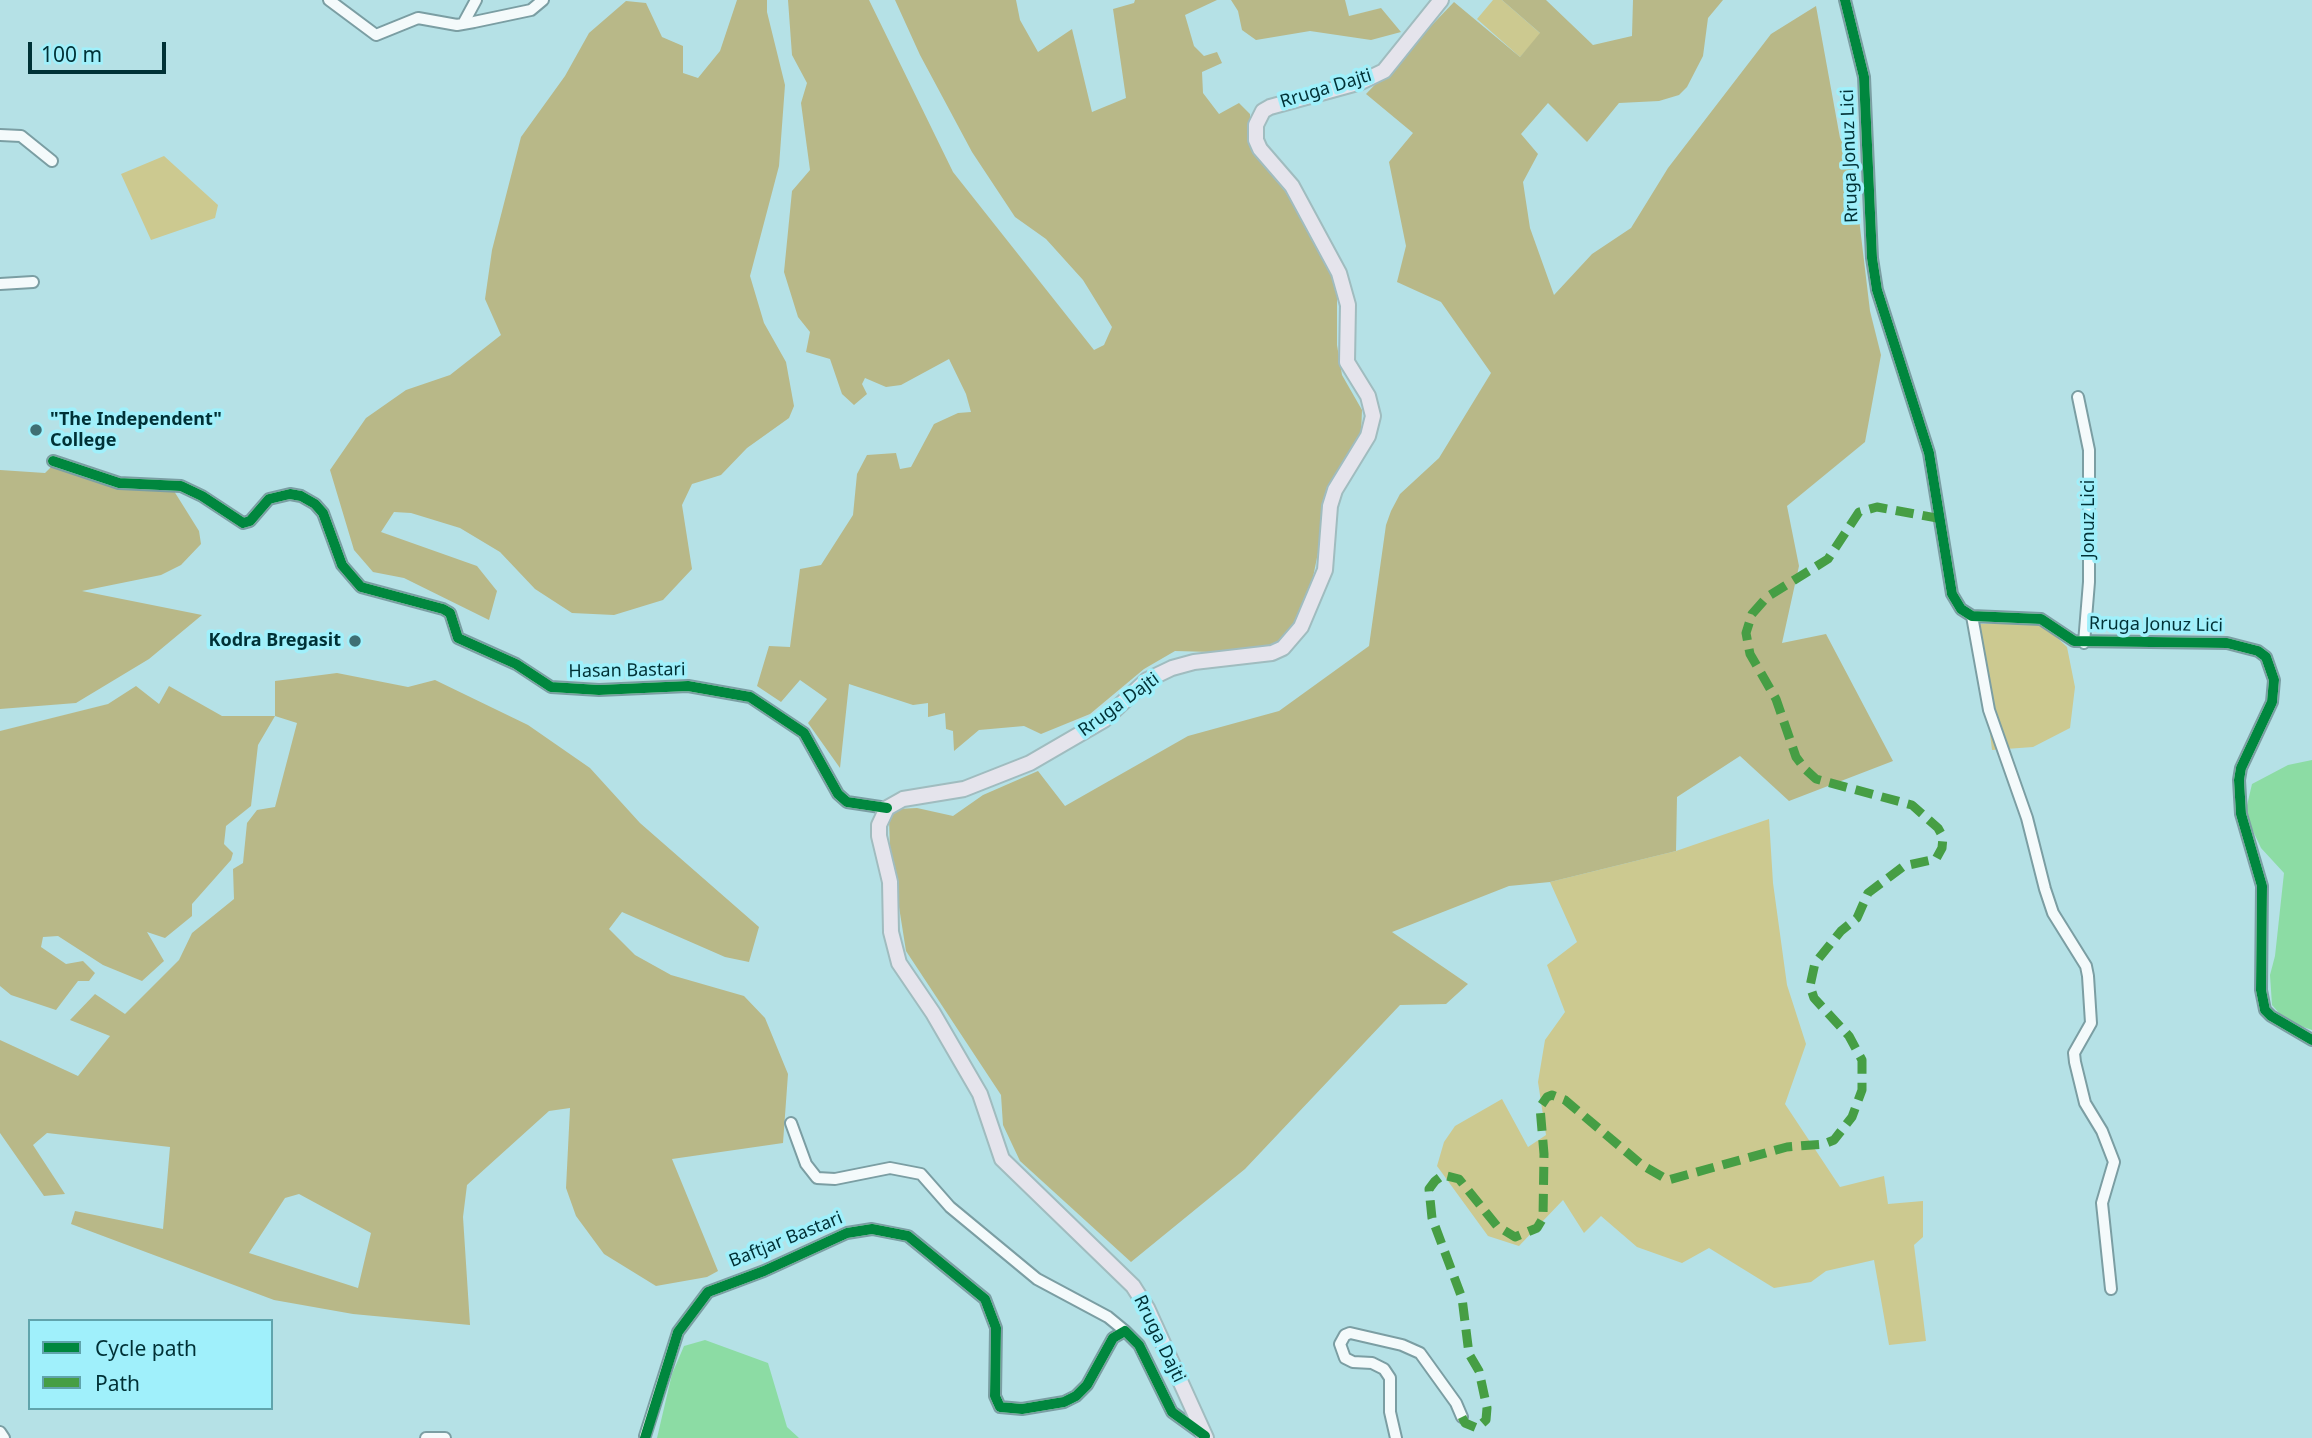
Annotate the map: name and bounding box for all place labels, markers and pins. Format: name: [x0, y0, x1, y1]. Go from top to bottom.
place label: "The Independent" College: [50, 409, 222, 452]
marker: "The Independent" College: [28, 422, 44, 438]
place label: Kodra Bregasit: [208, 630, 341, 652]
marker: Kodra Bregasit: [347, 633, 363, 649]

